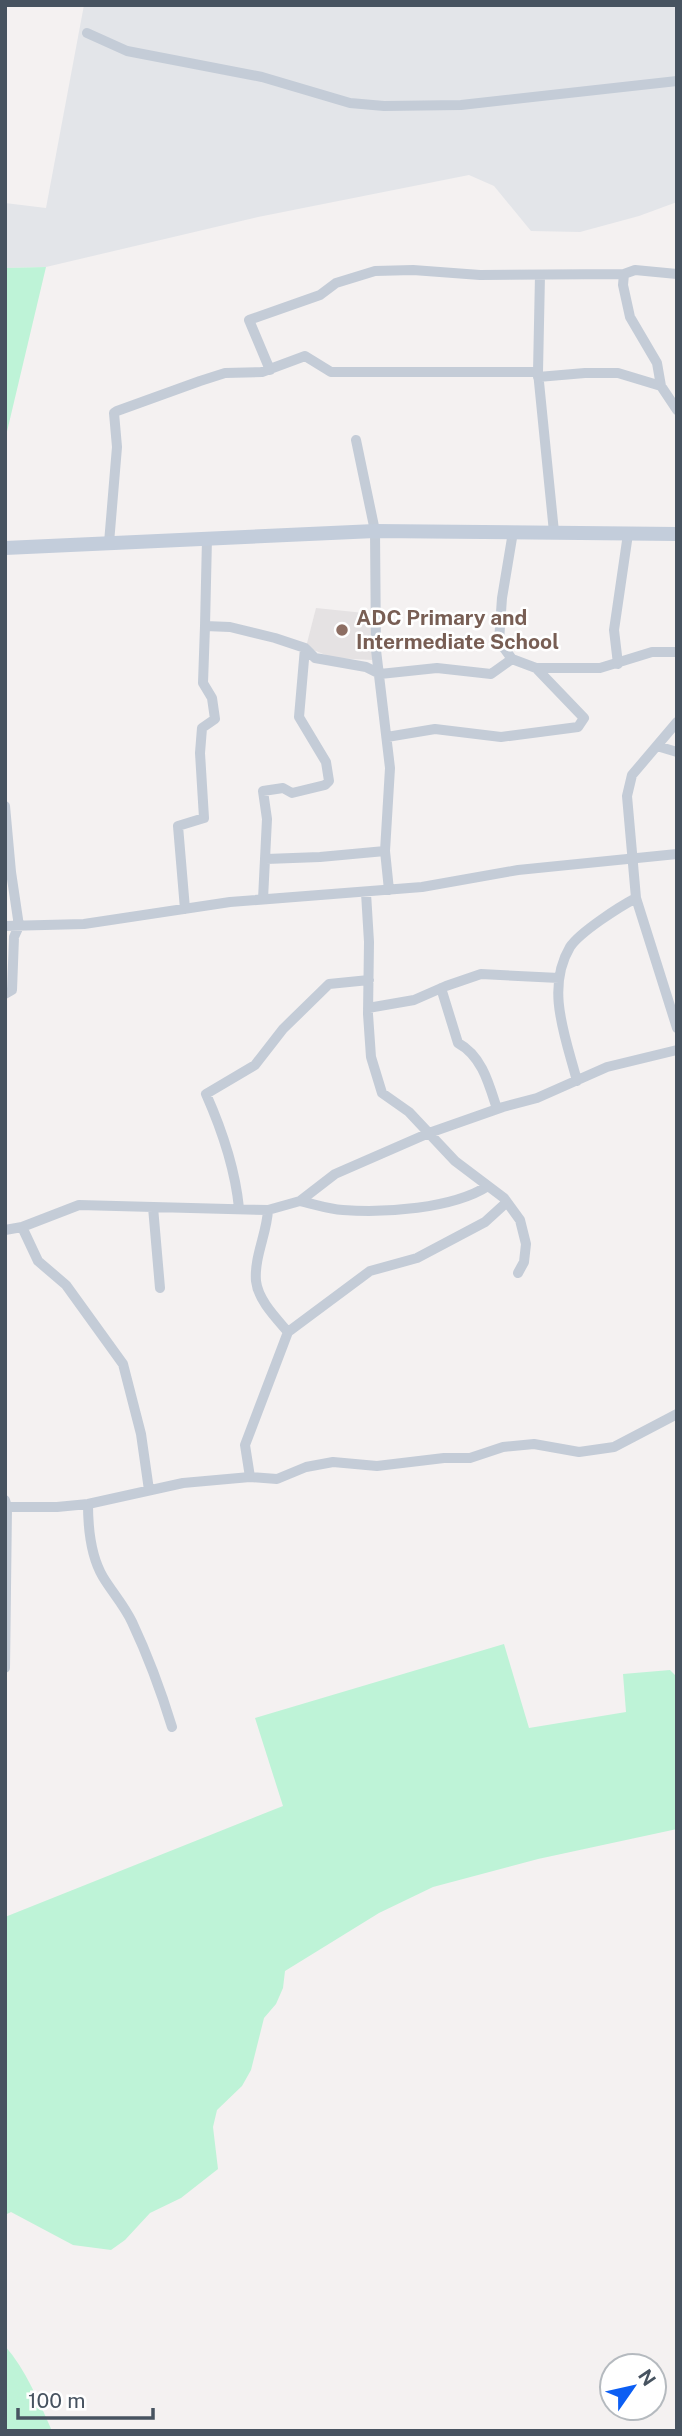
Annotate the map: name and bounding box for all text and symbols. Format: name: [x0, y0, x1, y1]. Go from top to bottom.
place label: ADC Primary and Intermediate School: [356, 605, 559, 654]
marker: ADC Primary and Intermediate School: [334, 622, 350, 638]
north arrow: [598, 2352, 668, 2422]
text: N: [634, 2365, 660, 2390]
scale bar: [18, 2376, 152, 2420]
text: 100 m: [28, 2388, 85, 2413]

